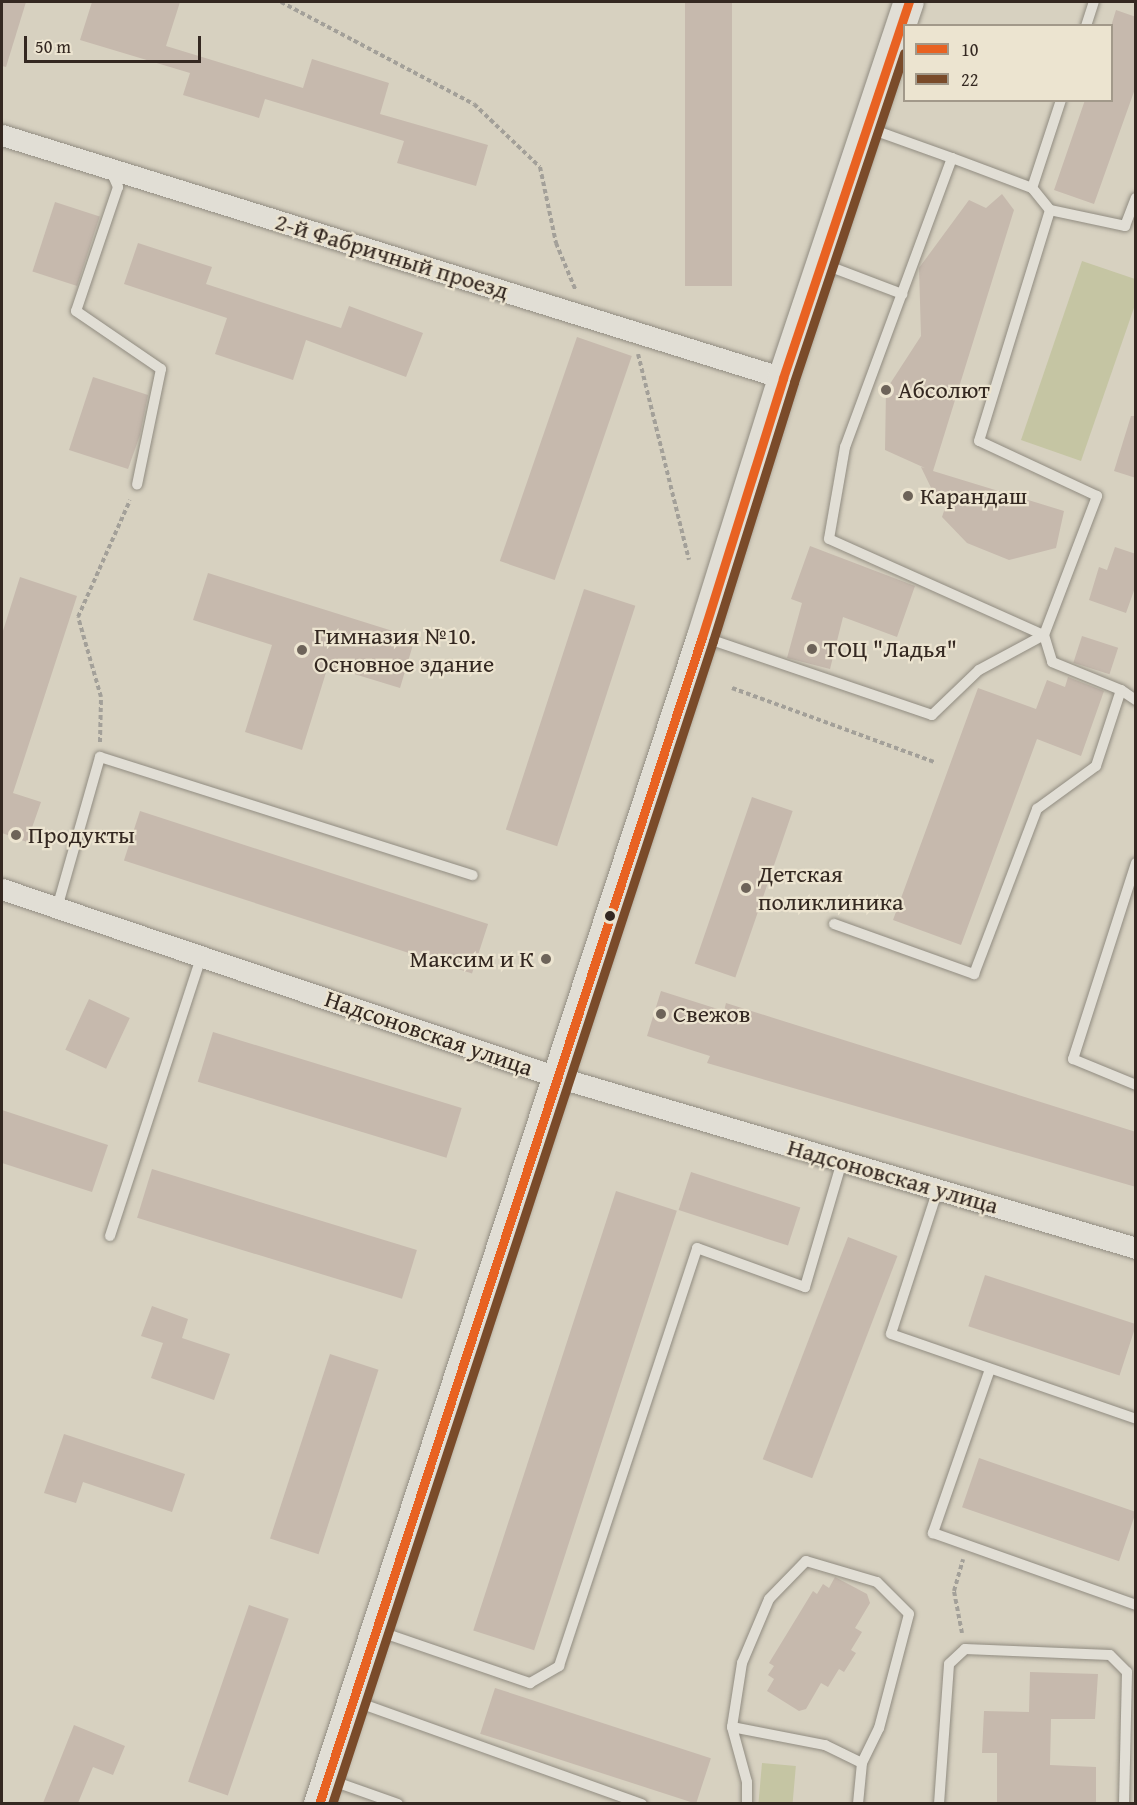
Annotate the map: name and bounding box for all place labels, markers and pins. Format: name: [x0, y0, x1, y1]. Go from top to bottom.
place label: Абсолют: [898, 376, 990, 404]
marker: Абсолют: [879, 383, 893, 397]
place label: Карандаш: [920, 482, 1027, 510]
marker: Карандаш: [901, 489, 915, 503]
place label: Гимназия №10. Основное здание: [314, 622, 494, 678]
place label: ТОЦ "Ладья": [824, 635, 957, 663]
marker: ТОЦ "Ладья": [805, 642, 819, 656]
marker: Гимназия №10. Основное здание: [295, 643, 309, 657]
place label: Продукты: [28, 821, 135, 849]
marker: Продукты: [9, 828, 23, 842]
place label: Детская поликлиника: [758, 860, 903, 916]
marker: Детская поликлиника: [739, 881, 753, 895]
unlabelled marker: [604, 910, 616, 922]
place label: Максим и К: [410, 945, 534, 973]
marker: Максим и К: [539, 952, 553, 966]
place label: Свежов: [673, 1000, 751, 1028]
marker: Свежов: [654, 1007, 668, 1021]

